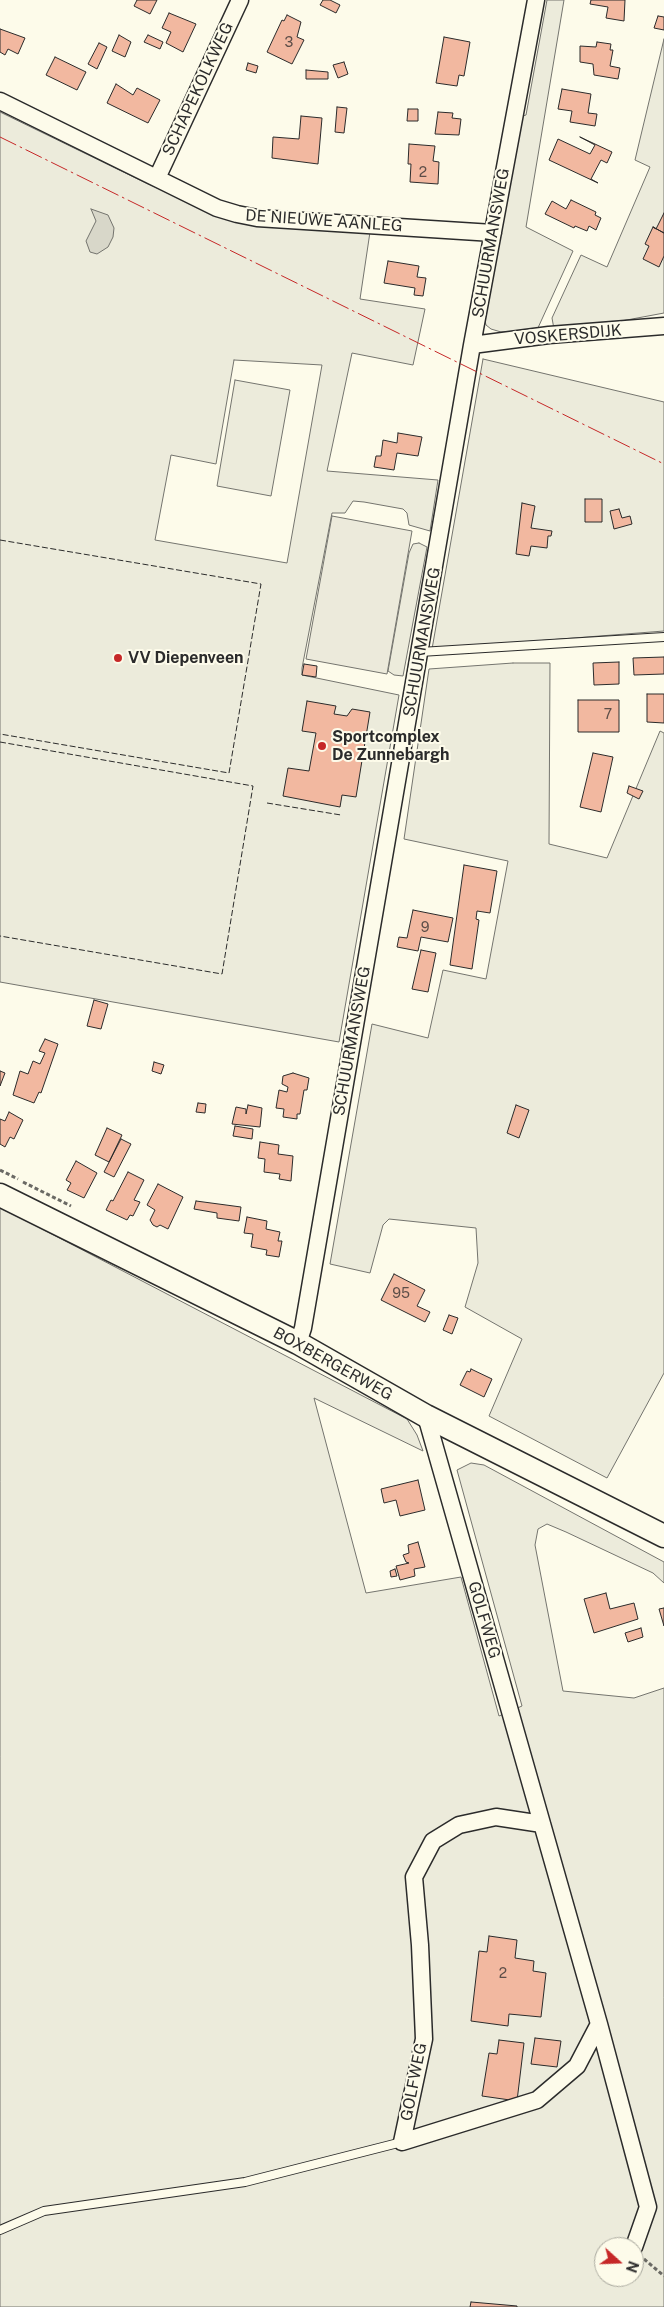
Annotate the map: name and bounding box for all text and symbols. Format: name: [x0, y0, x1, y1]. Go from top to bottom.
street label: SCHAPEKOLKWEG: [159, 19, 237, 159]
house number: 3: [285, 35, 293, 51]
house number: 2: [419, 165, 427, 181]
street label: SCHUURMANSWEG: [468, 167, 514, 319]
street label: DE NIEUWE AANLEG: [245, 206, 403, 236]
street label: VOSKERSDIJK: [513, 321, 623, 349]
street label: SCHUURMANSWEG: [399, 566, 445, 718]
place label: VV Diepenveen: [128, 648, 244, 668]
marker: VV Diepenveen: [112, 652, 124, 664]
house number: 7: [604, 707, 612, 723]
place label: Sportcomplex De Zunnebargh: [332, 727, 449, 765]
marker: Sportcomplex De Zunnebargh: [316, 740, 328, 752]
house number: 9: [421, 920, 429, 936]
street label: SCHUURMANSWEG: [329, 965, 375, 1117]
house number: 95: [392, 1286, 410, 1302]
street label: BOXBERGERWEG: [270, 1323, 396, 1405]
street label: GOLFWEG: [464, 1579, 504, 1661]
house number: 2: [499, 1966, 507, 1982]
street label: GOLFWEG: [397, 2041, 431, 2123]
north arrow: [594, 2237, 644, 2287]
text: N: [623, 2259, 642, 2275]

